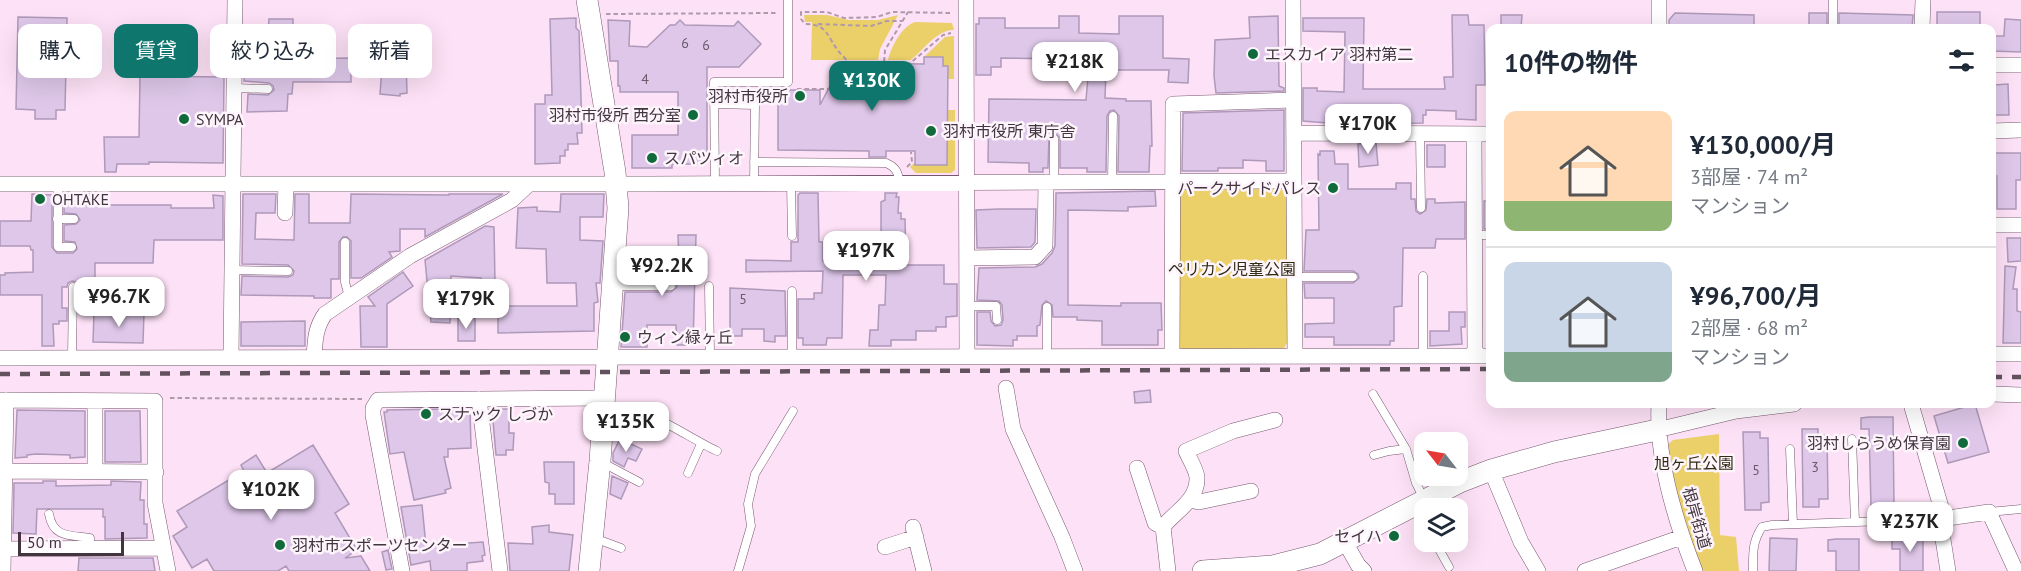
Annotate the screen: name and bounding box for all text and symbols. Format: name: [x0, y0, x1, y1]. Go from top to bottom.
chip: 購入: [18, 24, 102, 78]
chip: 賃貸: [114, 24, 198, 78]
chip: 絞り込み: [210, 24, 336, 78]
chip: 新着: [348, 24, 432, 78]
house number: 6: [681, 34, 689, 52]
house number: 6: [702, 36, 710, 54]
pin: ¥218K: [1033, 42, 1117, 93]
place label: エスカイア 羽村第二: [1265, 44, 1413, 64]
icon: filters: [1945, 44, 1978, 77]
text: 10件の物件: [1504, 46, 1637, 79]
marker: エスカイア 羽村第二: [1246, 47, 1260, 61]
text: ¥218K: [1046, 48, 1104, 74]
pin: ¥130K: [830, 61, 914, 112]
text: ¥130K: [843, 67, 901, 93]
house number: 4: [641, 70, 649, 88]
place label: 羽村市役所: [708, 86, 788, 106]
marker: 羽村市役所: [793, 89, 807, 103]
pin: ¥170K: [1326, 104, 1410, 155]
place label: 羽村市役所 西分室: [549, 105, 681, 125]
marker: 羽村市役所 西分室: [686, 108, 700, 122]
place label: SYMPA: [196, 109, 244, 129]
text: ¥170K: [1339, 110, 1397, 136]
marker: SYMPA: [177, 112, 191, 126]
place label: 羽村市役所 東庁舎: [943, 121, 1075, 141]
marker: 羽村市役所 東庁舎: [924, 124, 938, 138]
text: ¥130,000/月: [1690, 128, 1836, 161]
icon: home: [1552, 135, 1624, 207]
place label: スパツィオ: [664, 148, 744, 168]
marker: スパツィオ: [645, 151, 659, 165]
text: 3部屋 · 74 m²: [1690, 164, 1808, 190]
place label: パークサイドパレス: [1177, 178, 1321, 198]
marker: パークサイドパレス: [1326, 181, 1340, 195]
place label: OHTAKE: [52, 189, 109, 209]
marker: OHTAKE: [33, 192, 47, 206]
text: マンション: [1690, 193, 1790, 219]
pin: ¥197K: [824, 231, 908, 282]
text: ¥197K: [837, 237, 895, 263]
pin: ¥92.2K: [613, 246, 711, 297]
text: ¥92.2K: [631, 252, 693, 278]
park label: ペリカン児童公園: [1168, 259, 1296, 279]
pin: ¥96.7K: [70, 277, 168, 328]
pin: ¥179K: [424, 279, 508, 330]
text: ¥96,700/月: [1690, 279, 1822, 312]
text: ¥96.7K: [88, 283, 150, 309]
text: ¥179K: [437, 285, 495, 311]
icon: home: [1552, 286, 1624, 358]
house number: 5: [739, 290, 747, 308]
text: 2部屋 · 68 m²: [1690, 315, 1808, 341]
place label: ウィン緑ヶ丘: [637, 327, 733, 347]
marker: ウィン緑ヶ丘: [618, 330, 632, 344]
text: マンション: [1690, 344, 1790, 370]
pin: ¥135K: [584, 402, 668, 453]
place label: スナック しづか: [438, 404, 553, 424]
marker: スナック しづか: [419, 407, 433, 421]
text: ¥135K: [597, 408, 655, 434]
north arrow: [1414, 432, 1468, 486]
map controls: [1414, 432, 1468, 552]
place label: 羽村しらうめ保育園: [1807, 433, 1951, 453]
marker: 羽村しらうめ保育園: [1956, 436, 1970, 450]
park label: 旭ヶ丘公園: [1654, 453, 1734, 473]
house number: 3: [1811, 458, 1819, 476]
house number: 5: [1752, 461, 1760, 479]
pin: ¥102K: [229, 470, 313, 521]
text: ¥102K: [242, 476, 300, 502]
street label: 根岸街道: [1679, 484, 1715, 552]
button: layers: [1414, 498, 1468, 552]
pin: ¥237K: [1868, 502, 1952, 553]
text: ¥237K: [1881, 508, 1939, 534]
place label: セイハ: [1334, 526, 1382, 546]
scale bar: [18, 529, 124, 556]
marker: セイハ: [1387, 529, 1401, 543]
text: 50 m: [27, 532, 62, 552]
place label: 羽村市スポーツセンター: [292, 535, 468, 555]
marker: 羽村市スポーツセンター: [273, 538, 287, 552]

